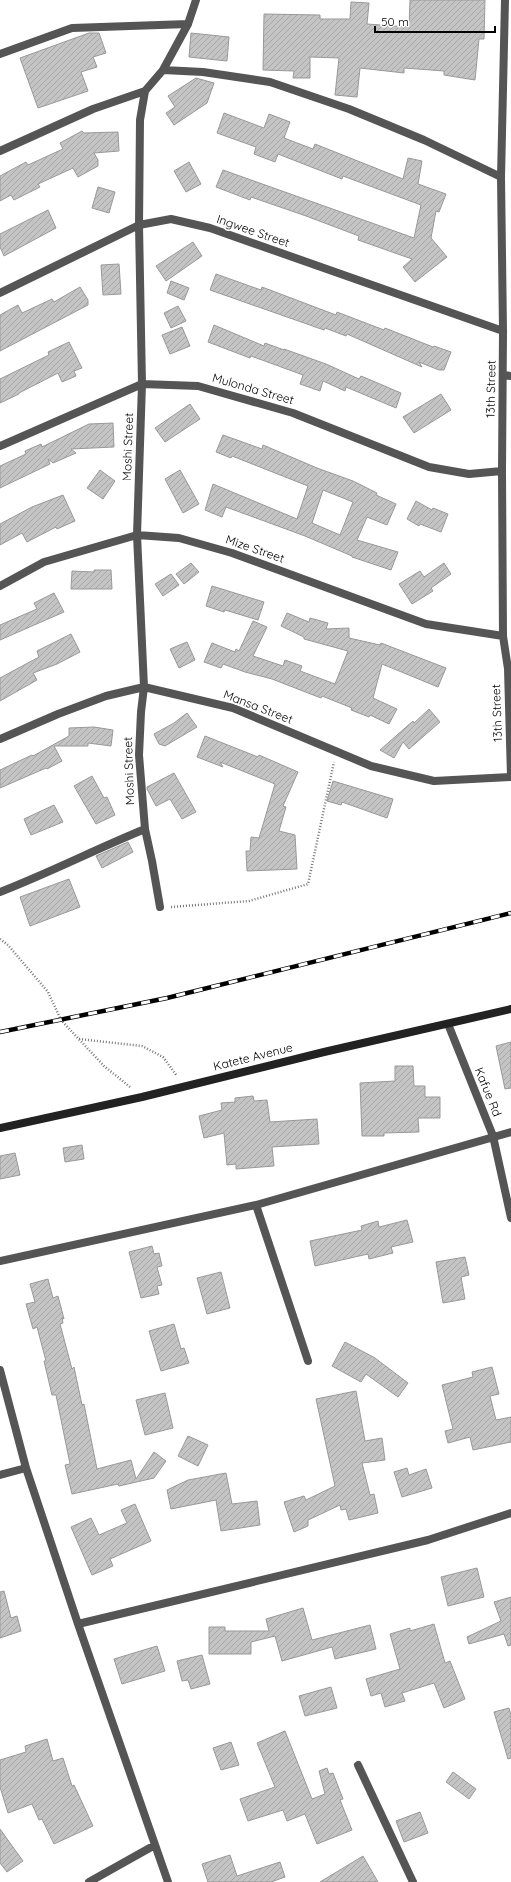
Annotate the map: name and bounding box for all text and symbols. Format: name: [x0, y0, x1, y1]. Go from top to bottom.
scale bar: [375, 8, 495, 34]
text: 50 m: [381, 14, 409, 29]
street label: Ingwee Street: [215, 211, 292, 250]
street label: 13th Street: [482, 360, 499, 418]
street label: Mulonda Street: [211, 370, 296, 407]
street label: Moshi Street: [119, 413, 136, 481]
street label: Mize Street: [224, 532, 286, 566]
street label: 13th Street: [488, 684, 505, 742]
street label: Mansa Street: [221, 686, 295, 727]
street label: Moshi Street: [120, 737, 137, 805]
street label: Katete Avenue: [212, 1039, 294, 1074]
street label: Kafue Rd: [472, 1065, 505, 1119]

